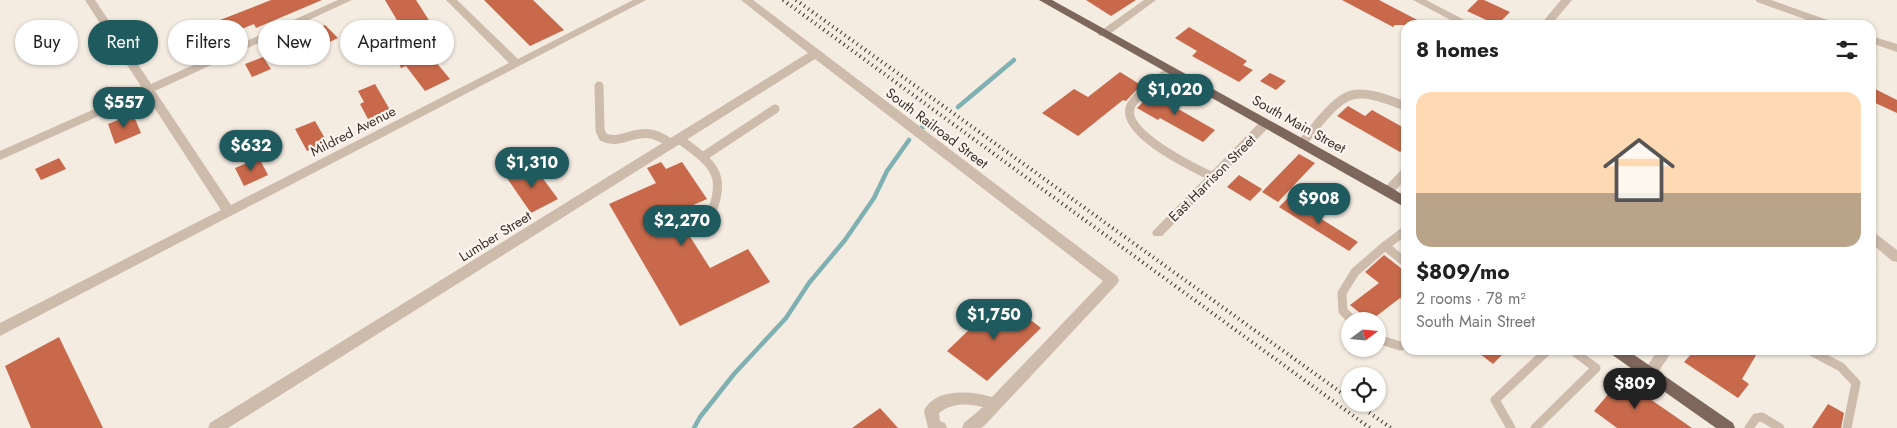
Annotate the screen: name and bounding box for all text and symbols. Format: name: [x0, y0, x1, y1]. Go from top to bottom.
chip: Buy: [15, 20, 78, 65]
chip: Rent: [88, 20, 158, 65]
chip: Filters: [168, 20, 248, 65]
chip: New: [258, 20, 330, 65]
chip: Apartment: [340, 20, 454, 65]
text: 8 homes: [1416, 35, 1499, 65]
icon: filters: [1833, 36, 1861, 64]
pin: $1,020: [1134, 74, 1216, 116]
text: $1,020: [1148, 78, 1202, 101]
street label: South Railroad Street: [882, 83, 993, 174]
pin: $557: [94, 86, 154, 129]
street label: South Main Street: [1249, 90, 1350, 158]
text: $557: [104, 91, 144, 114]
street label: Mildred Avenue: [307, 101, 399, 161]
icon: home: [1594, 125, 1684, 215]
pin: $632: [221, 130, 281, 172]
street label: East Harrison Street: [1164, 130, 1260, 226]
text: $632: [230, 134, 272, 157]
pin: $1,310: [491, 146, 573, 189]
text: $1,310: [506, 151, 558, 174]
pin: $908: [1289, 182, 1349, 225]
text: $908: [1298, 187, 1340, 210]
pin: $2,270: [641, 204, 723, 247]
street label: Lumber Street: [455, 205, 536, 266]
text: $2,270: [654, 209, 710, 232]
text: $809/mo: [1416, 257, 1510, 287]
text: 2 rooms · 78 m²: [1416, 287, 1526, 310]
pin: $1,750: [953, 298, 1035, 341]
text: $1,750: [967, 303, 1021, 326]
text: South Main Street: [1416, 310, 1535, 333]
north arrow: [1341, 312, 1386, 358]
map controls: [1341, 312, 1386, 412]
button: locate: [1341, 367, 1386, 412]
pin: $809: [1605, 368, 1665, 410]
text: $809: [1614, 372, 1656, 395]

